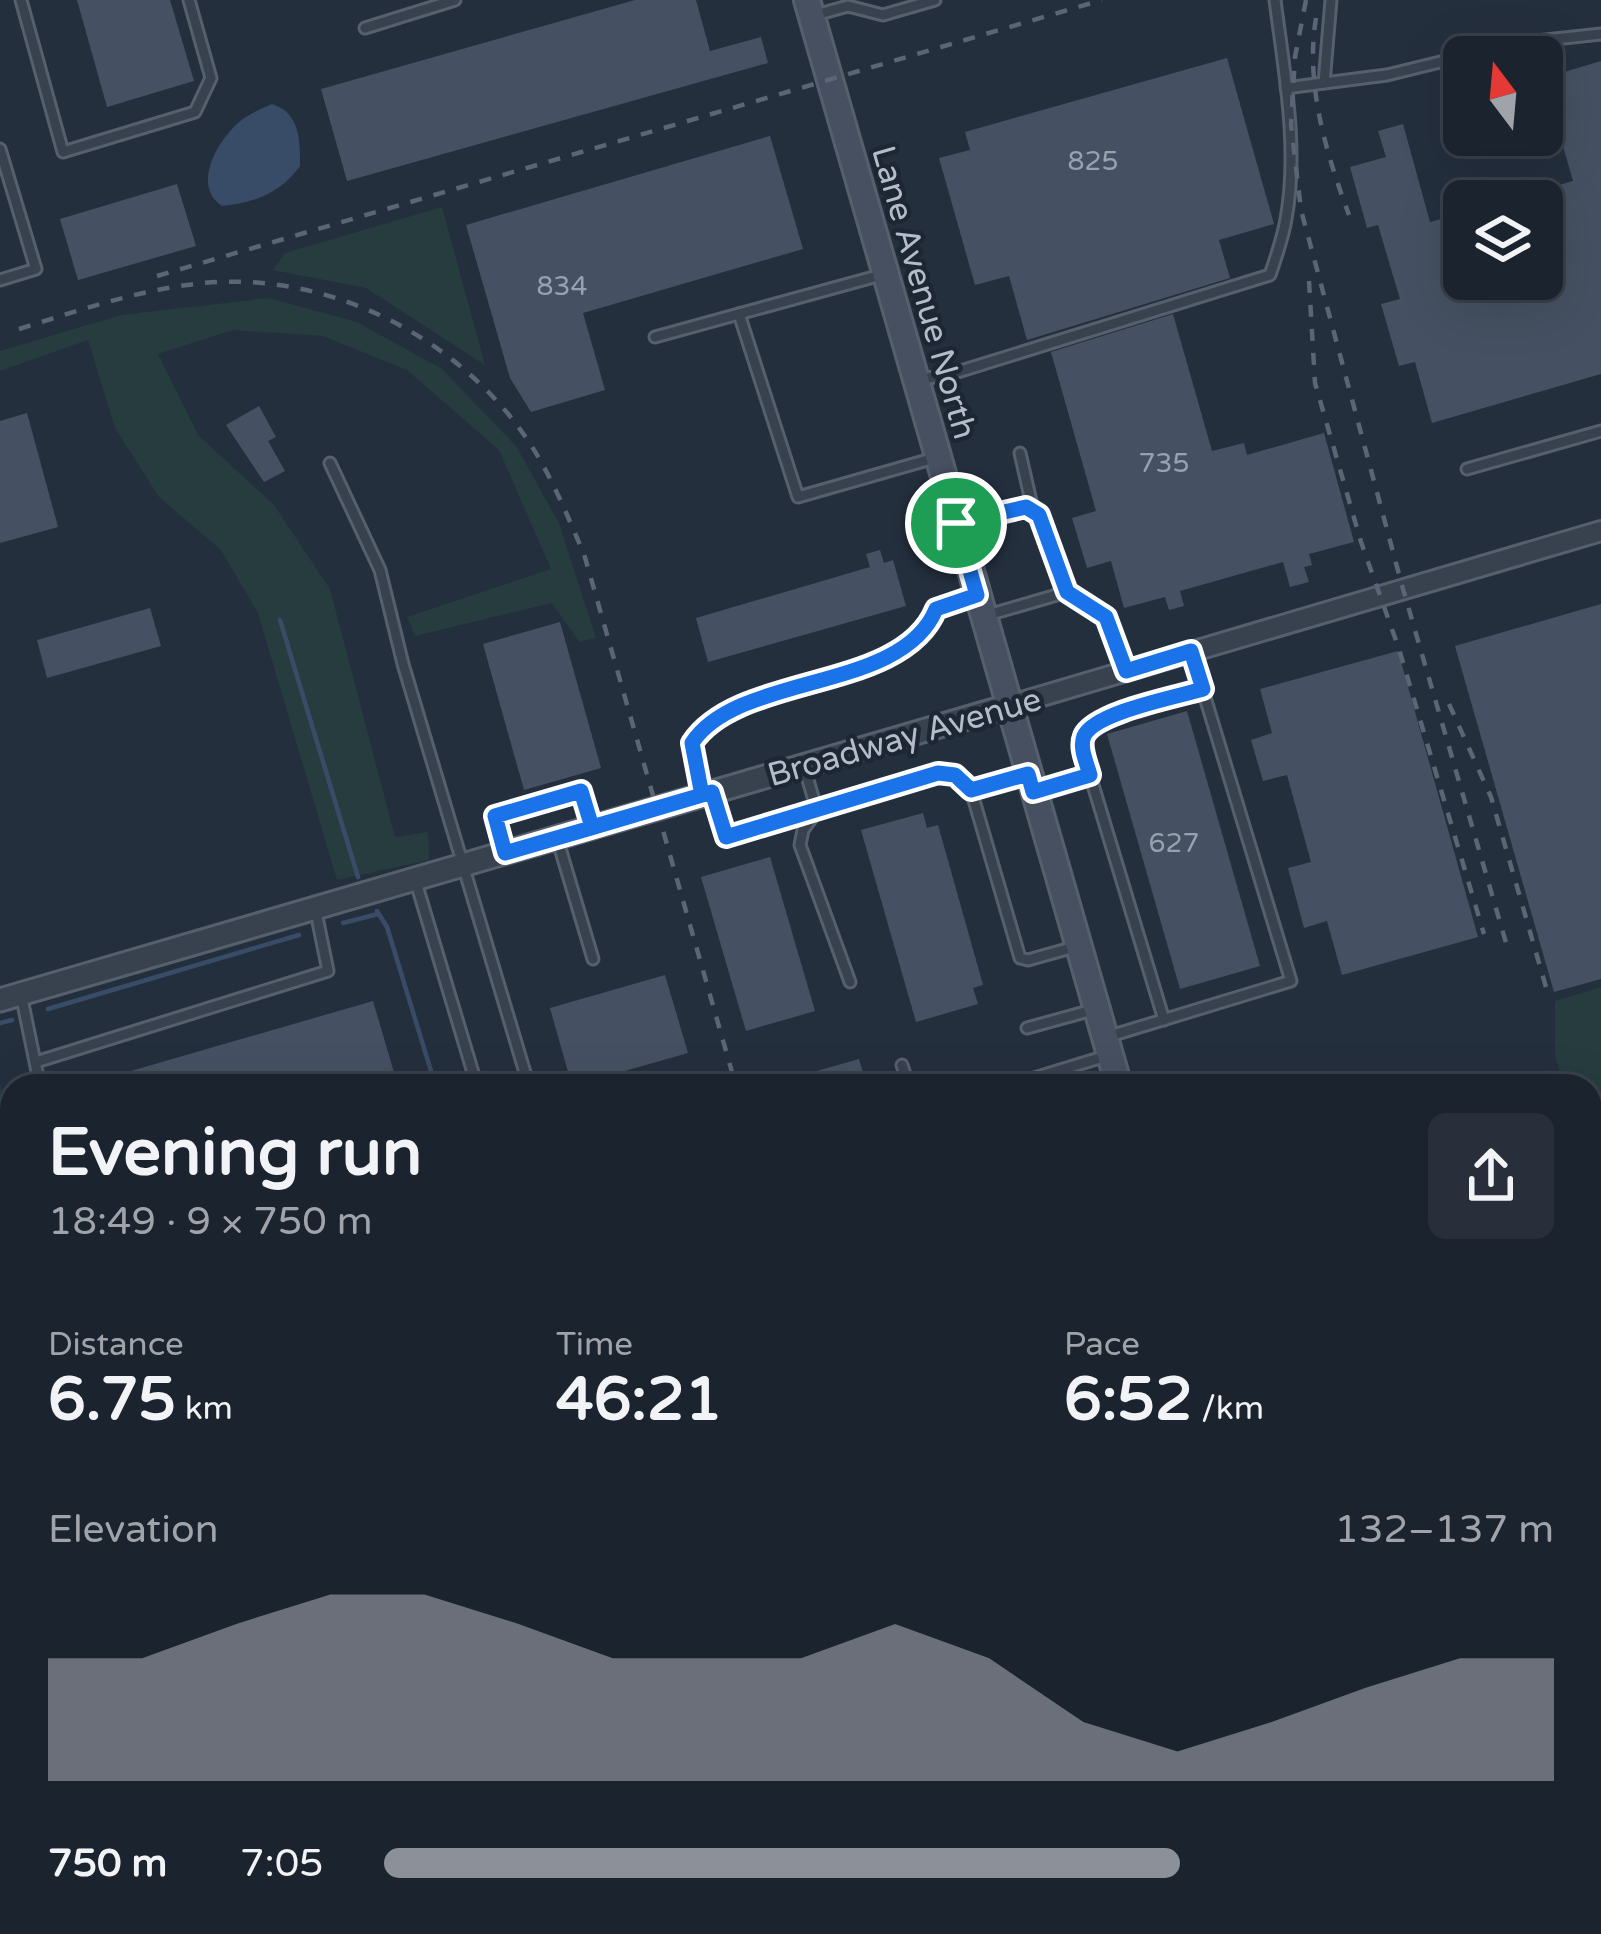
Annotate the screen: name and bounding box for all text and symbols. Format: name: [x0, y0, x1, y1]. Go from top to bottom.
north arrow: [1443, 36, 1563, 156]
map controls: [1443, 36, 1563, 300]
street label: Lane Avenue North: [863, 141, 984, 443]
house number: 825: [1068, 145, 1118, 178]
button: layers: [1443, 180, 1563, 300]
house number: 834: [537, 270, 587, 303]
house number: 735: [1139, 447, 1189, 480]
pin: [905, 472, 1007, 574]
icon: arrive: [923, 490, 989, 556]
street label: Broadway Avenue: [763, 680, 1046, 795]
house number: 627: [1149, 827, 1199, 860]
text: Evening run: [48, 1113, 422, 1193]
button: share: [1428, 1113, 1554, 1239]
text: 18:49 · 9 × 750 m: [48, 1198, 373, 1245]
text: Distance: [48, 1325, 184, 1364]
text: Time: [556, 1325, 633, 1364]
text: Pace: [1064, 1325, 1140, 1364]
text: 6.75: [48, 1364, 176, 1436]
text: 46:21: [556, 1364, 722, 1436]
text: 6:52: [1064, 1364, 1193, 1436]
text: km: [176, 1389, 233, 1428]
text: /km: [1193, 1389, 1264, 1428]
text: Elevation: [48, 1506, 218, 1553]
text: 132–137 m: [1334, 1506, 1554, 1553]
text: 750 m: [48, 1840, 167, 1887]
text: 7:05: [240, 1840, 324, 1887]

